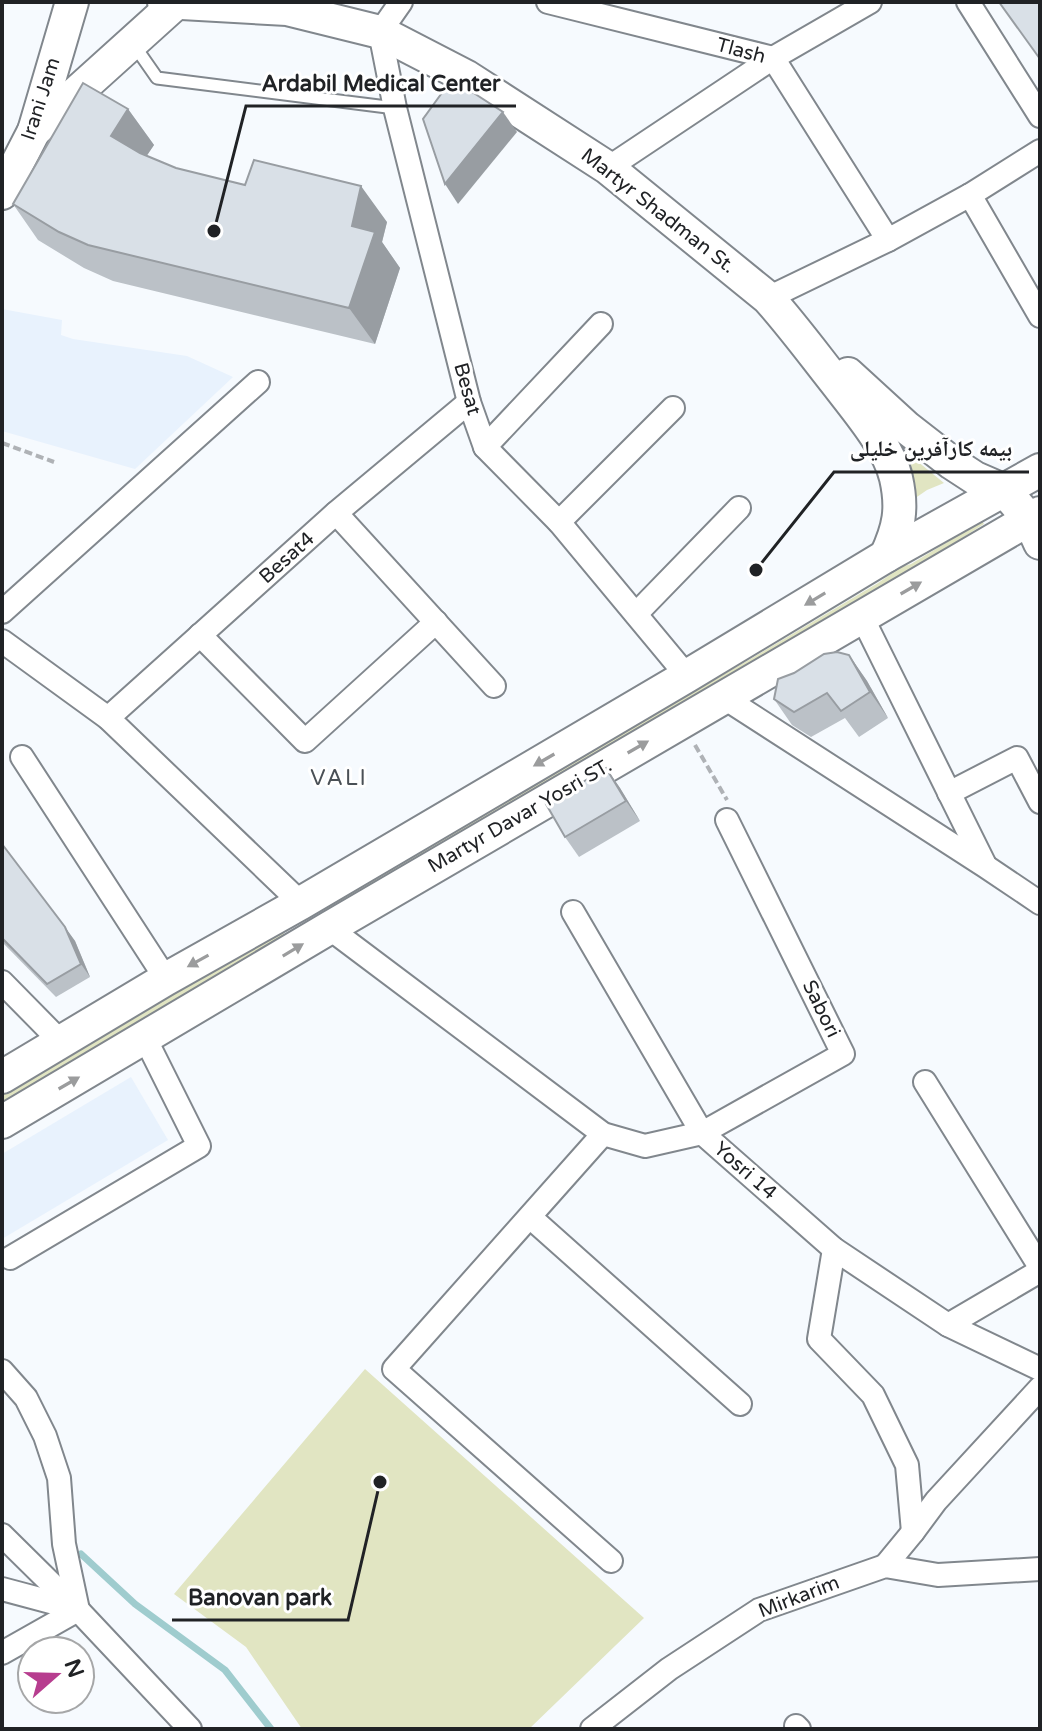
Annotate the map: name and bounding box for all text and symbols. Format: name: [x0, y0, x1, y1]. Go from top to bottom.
street label: Tlash: [714, 33, 768, 69]
street label: Irani Jam: [16, 55, 66, 143]
callout: Ardabil Medical Center: [246, 60, 516, 106]
text: Ardabil Medical Center: [262, 71, 501, 97]
street label: Martyr Shadman St.: [576, 143, 740, 279]
street label: Besat: [448, 360, 486, 418]
callout: بیمه کارآفرین خلیلی: [834, 426, 1029, 472]
text: بیمه کارآفرین خلیلی: [850, 436, 1012, 462]
street label: Besat4: [254, 527, 320, 589]
one-way arrow: [900, 581, 922, 595]
one-way arrow: [804, 591, 826, 605]
one-way arrow: [627, 741, 649, 755]
street label: Martyr Davar Yosri ST.: [424, 753, 616, 879]
one-way arrow: [533, 753, 555, 767]
district label: VALI: [310, 765, 368, 791]
one-way arrow: [282, 943, 304, 957]
one-way arrow: [187, 954, 209, 968]
street label: Sabori: [797, 976, 845, 1042]
one-way arrow: [58, 1076, 81, 1090]
street label: Yosri 14: [708, 1137, 782, 1205]
street label: Mirkarim: [755, 1571, 843, 1623]
callout: Banovan park: [172, 1574, 348, 1620]
text: Banovan park: [188, 1585, 332, 1611]
north arrow: [16, 1635, 96, 1715]
text: N: [59, 1656, 89, 1681]

